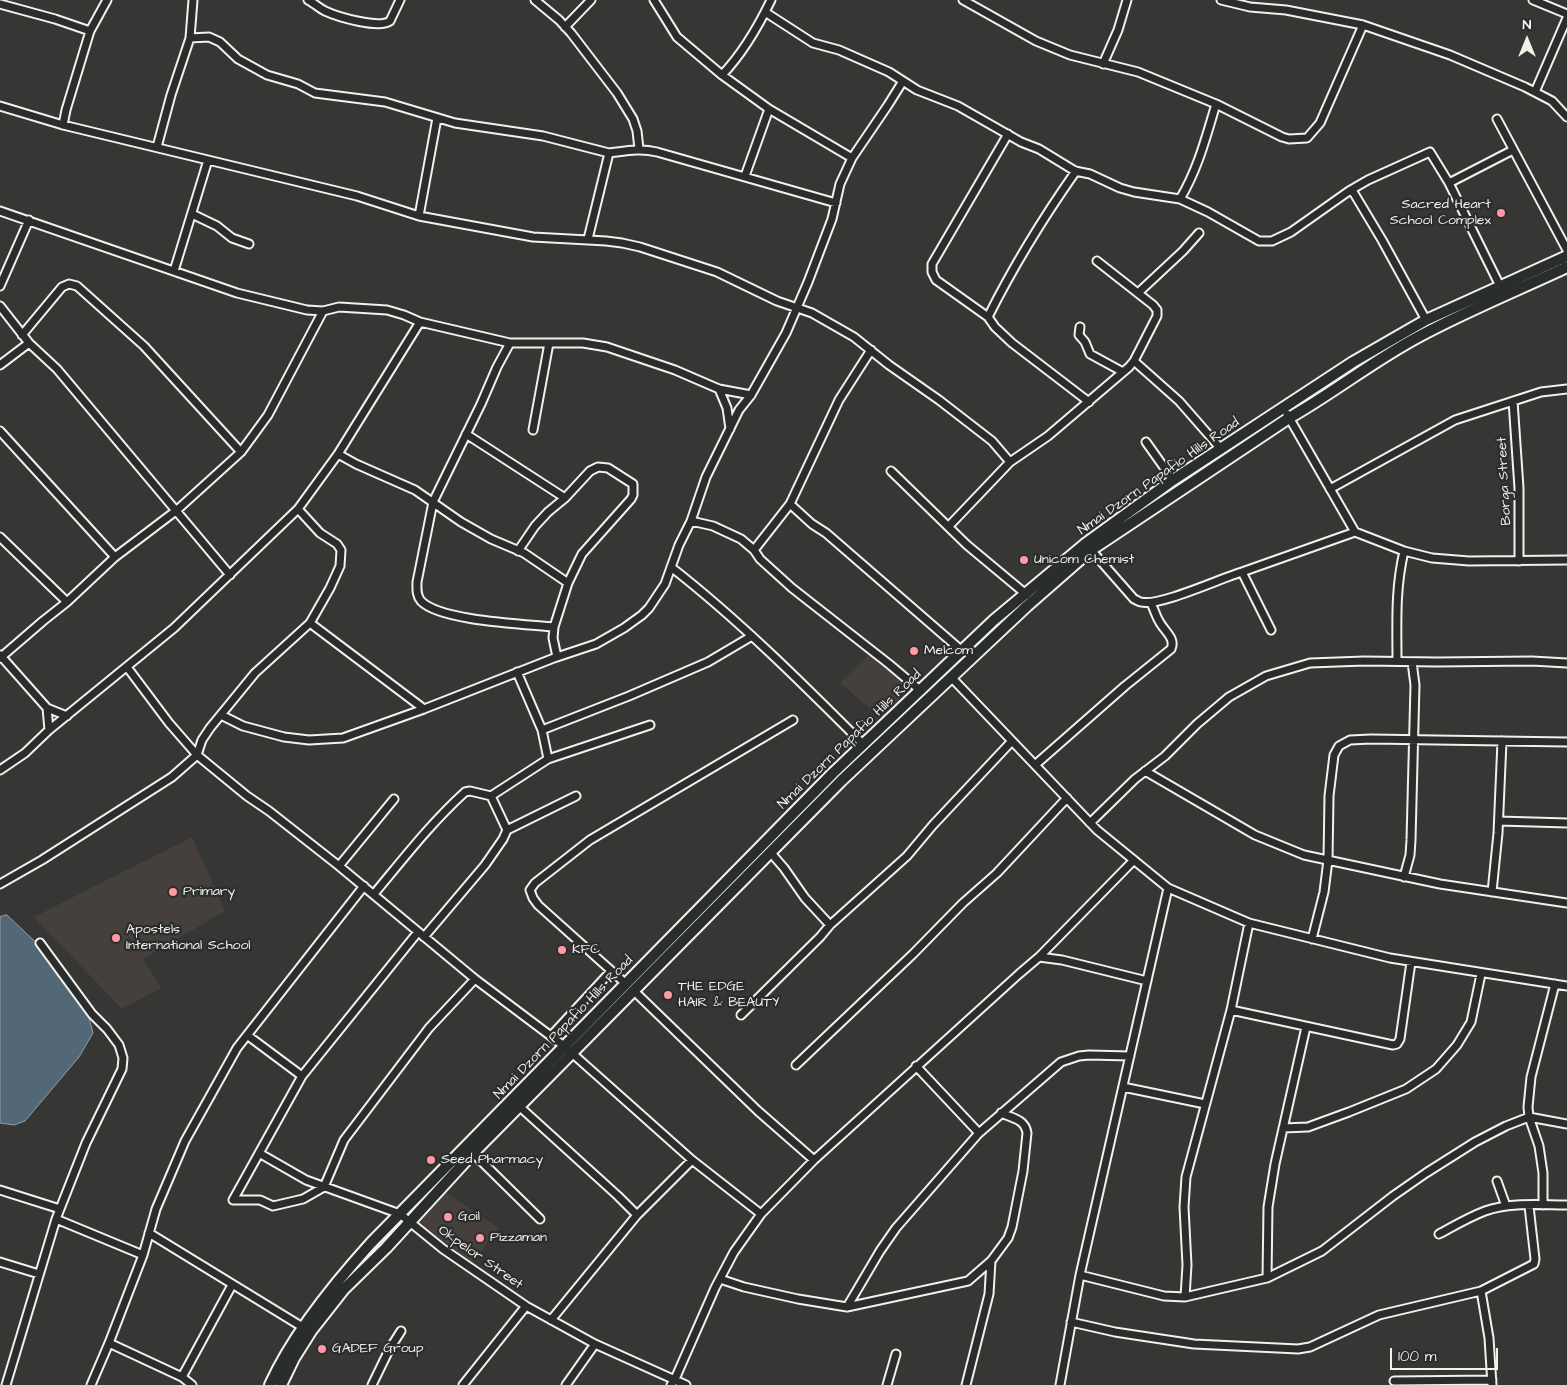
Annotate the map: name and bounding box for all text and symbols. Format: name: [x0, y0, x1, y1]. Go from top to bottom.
north arrow: [1502, 15, 1552, 65]
text: N: [1523, 15, 1531, 35]
place label: Sacred Heart School Complex: [1390, 197, 1491, 230]
marker: Sacred Heart School Complex: [1495, 207, 1507, 219]
street label: Nmai Dzorn Papafio Hills Road: [1075, 415, 1243, 539]
street label: Borga Street: [1494, 436, 1516, 526]
place label: Unicom Chemist: [1034, 552, 1134, 568]
marker: Unicom Chemist: [1018, 554, 1030, 566]
place label: Melcom: [924, 643, 973, 659]
marker: Melcom: [908, 645, 920, 657]
street label: Nmai Dzorn Papafio Hills Road: [775, 667, 925, 813]
place label: Primary: [183, 884, 235, 900]
marker: Primary: [167, 886, 179, 898]
place label: Apostels International School: [126, 922, 251, 954]
marker: Apostels International School: [110, 932, 122, 944]
place label: KFC: [572, 942, 600, 958]
marker: KFC: [556, 944, 568, 956]
street label: Nmai Dzorn Papafio Hills Road: [491, 953, 637, 1103]
place label: THE EDGE HAIR & BEAUTY: [678, 979, 779, 1012]
marker: THE EDGE HAIR & BEAUTY: [662, 989, 674, 1001]
place label: Seed Pharmacy: [441, 1152, 543, 1168]
marker: Seed Pharmacy: [425, 1154, 437, 1166]
place label: Goil: [458, 1209, 480, 1225]
marker: Goil: [442, 1211, 454, 1223]
street label: Okpelor Street: [434, 1222, 526, 1294]
place label: Pizzaman: [490, 1230, 547, 1246]
marker: Pizzaman: [474, 1232, 486, 1244]
scale bar: [1392, 1338, 1500, 1370]
place label: GADEF Group: [332, 1341, 424, 1357]
marker: GADEF Group: [316, 1343, 328, 1355]
text: 100 m: [1398, 1346, 1437, 1367]

